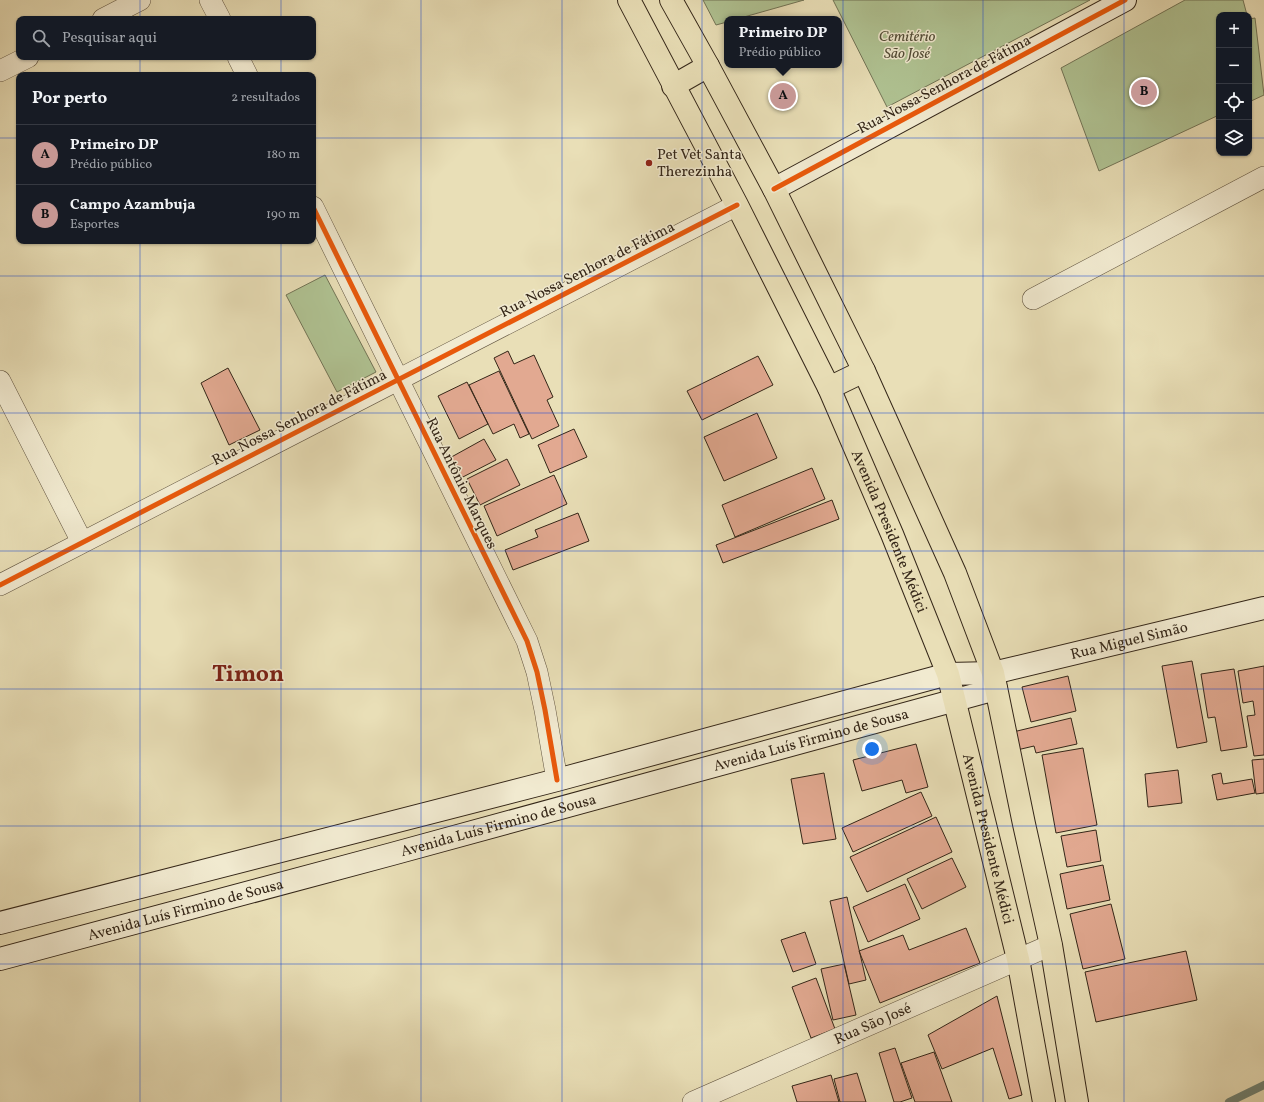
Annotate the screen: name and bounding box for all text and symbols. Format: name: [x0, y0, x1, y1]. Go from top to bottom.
map controls: [1216, 12, 1252, 156]
button: +: [1216, 12, 1252, 48]
search box: [16, 16, 316, 60]
popup: [724, 16, 842, 68]
text: Primeiro DP: [739, 23, 827, 44]
icon: search: [30, 27, 52, 49]
park label: Cemitério São José: [879, 27, 936, 65]
text: Pesquisar aqui: [62, 28, 157, 49]
street label: Rua Nossa Senhora de Fátima: [854, 31, 1035, 140]
text: Prédio público: [739, 44, 821, 62]
button: −: [1216, 48, 1252, 84]
pin: B: [1131, 77, 1157, 107]
pin: A: [770, 81, 796, 111]
button: locate: [1216, 84, 1252, 120]
text: Por perto: [32, 87, 107, 110]
text: 2 resultados: [231, 89, 300, 107]
button: layers: [1216, 120, 1252, 156]
text: Primeiro DP: [70, 135, 159, 156]
place label: Pet Vet Santa Therezinha: [657, 145, 742, 183]
text: A: [40, 146, 50, 164]
text: 180 m: [266, 146, 300, 164]
text: Prédio público: [70, 156, 152, 174]
marker: Pet Vet Santa Therezinha: [644, 158, 654, 168]
text: Campo Azambuja: [70, 195, 195, 216]
text: B: [41, 206, 49, 224]
text: 190 m: [266, 206, 300, 224]
text: Esportes: [70, 216, 119, 234]
street label: Rua Nossa Senhora de Fátima: [497, 217, 679, 324]
street label: Rua Nossa Senhora de Fátima: [209, 365, 391, 472]
street label: Rua Antônio Marques: [420, 414, 502, 553]
street label: Avenida Presidente Médici: [845, 447, 932, 616]
street label: Rua Miguel Simão: [1068, 618, 1190, 666]
district label: Timon: [212, 659, 284, 691]
street label: Avenida Luís Firmino de Sousa: [711, 704, 911, 778]
your location: [862, 739, 882, 759]
street label: Avenida Presidente Médici: [956, 752, 1018, 927]
street label: Avenida Luís Firmino de Sousa: [399, 790, 599, 863]
street label: Avenida Luís Firmino de Sousa: [86, 875, 286, 947]
street label: Rua São José: [831, 998, 915, 1051]

